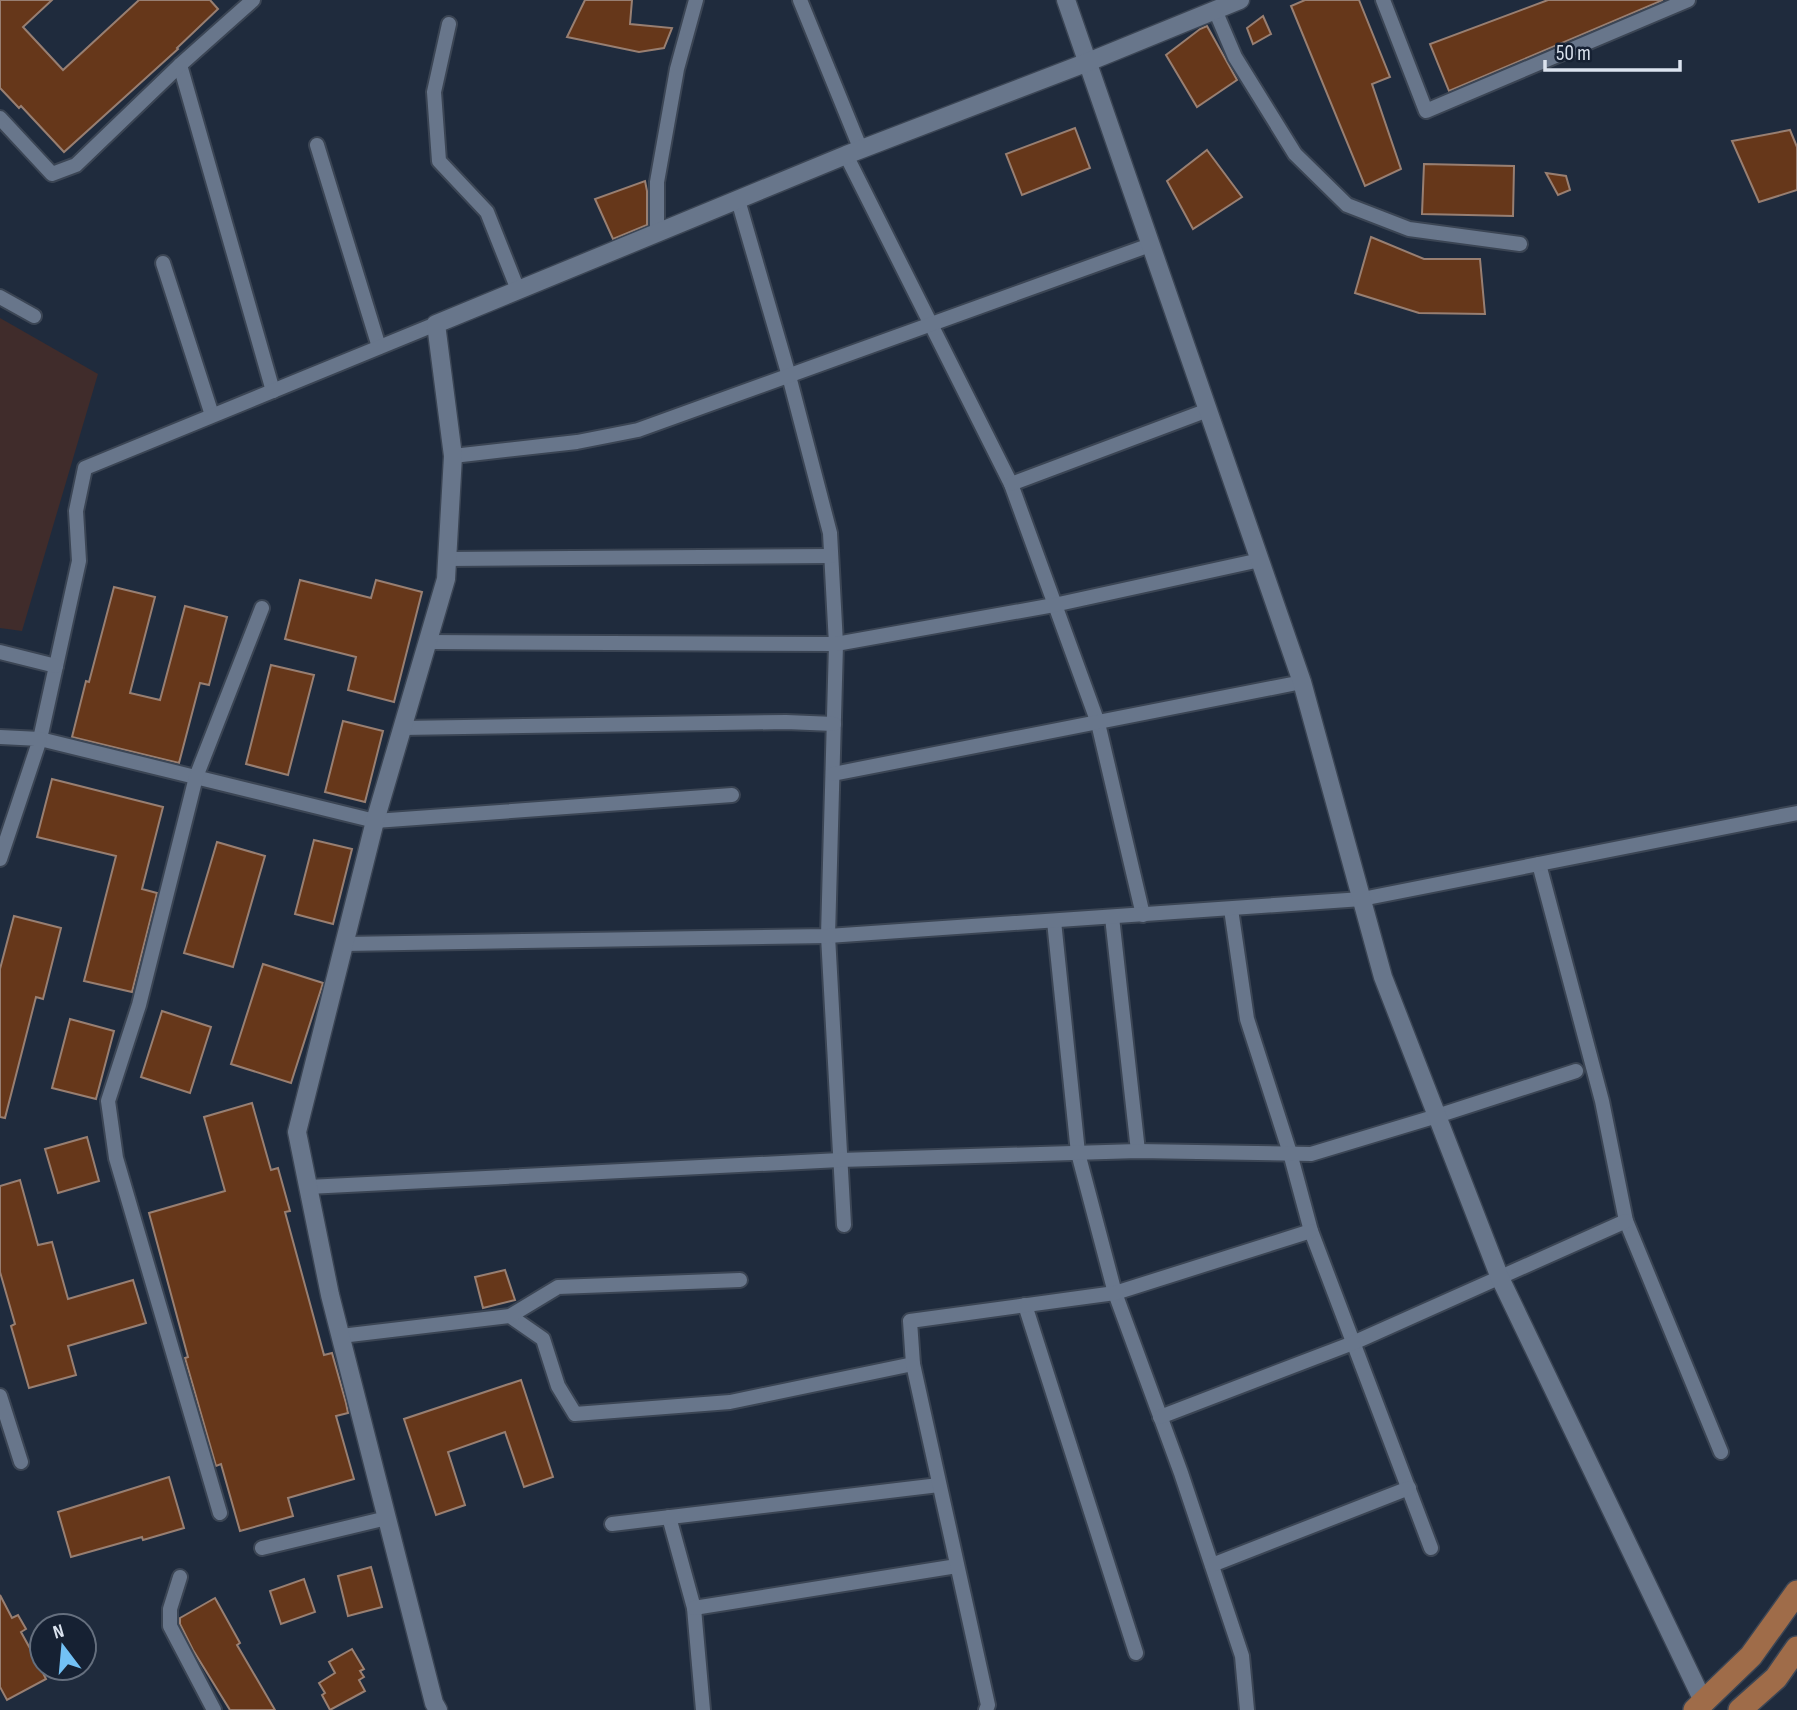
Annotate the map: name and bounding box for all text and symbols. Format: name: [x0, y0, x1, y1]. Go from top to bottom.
scale bar: [1545, 28, 1680, 72]
text: 50 m: [1556, 41, 1591, 66]
north arrow: [28, 1612, 98, 1682]
text: N: [51, 1620, 67, 1645]

